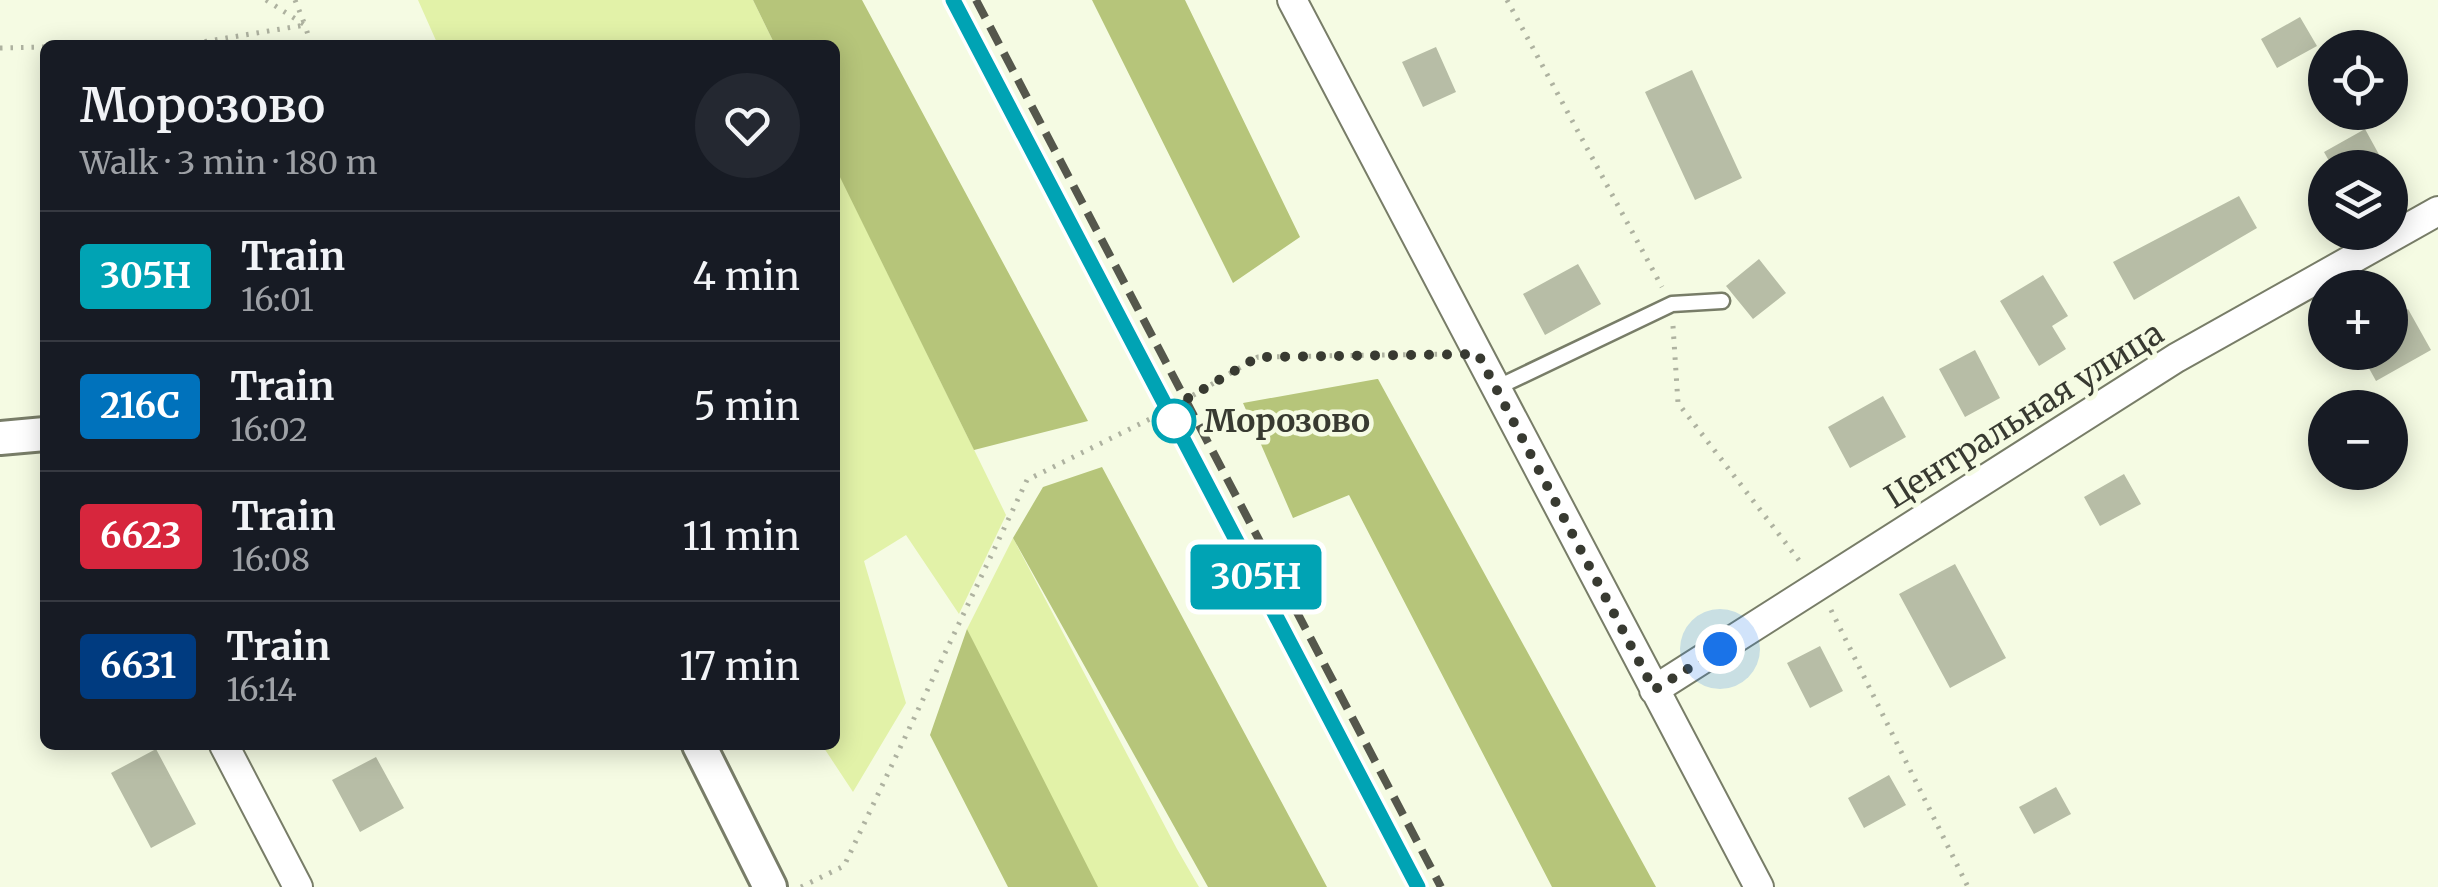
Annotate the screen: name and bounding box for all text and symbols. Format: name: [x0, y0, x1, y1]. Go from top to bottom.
map controls: [2308, 30, 2408, 490]
button: locate: [2308, 30, 2408, 130]
button: heart: [695, 73, 800, 178]
text: Морозово: [80, 75, 325, 135]
text: Walk · 3 min · 180 m: [80, 143, 377, 183]
button: layers: [2308, 150, 2408, 250]
text: Train: [241, 233, 345, 280]
text: 4 min: [692, 253, 800, 300]
text: 305Н: [100, 254, 191, 298]
button: +: [2308, 270, 2408, 370]
text: 16:01: [241, 280, 314, 320]
street label: Центральная улица: [1877, 313, 2171, 517]
text: Train: [230, 363, 334, 410]
text: 5 min: [694, 383, 800, 430]
text: 216С: [100, 384, 180, 428]
button: −: [2308, 390, 2408, 490]
marker: Морозово: [1153, 400, 1195, 442]
place label: Морозово: [1204, 401, 1370, 441]
text: 16:02: [230, 410, 308, 450]
text: Train: [232, 493, 336, 540]
text: 11 min: [683, 513, 800, 560]
text: 6623: [100, 514, 182, 558]
text: 16:08: [232, 540, 310, 580]
line badge: 305Н: [1186, 544, 1326, 610]
text: 305Н: [1210, 555, 1302, 599]
text: Train: [226, 623, 330, 670]
your location: [1695, 624, 1745, 674]
text: 17 min: [679, 643, 800, 690]
text: 6631: [100, 644, 176, 688]
text: 16:14: [226, 670, 297, 710]

